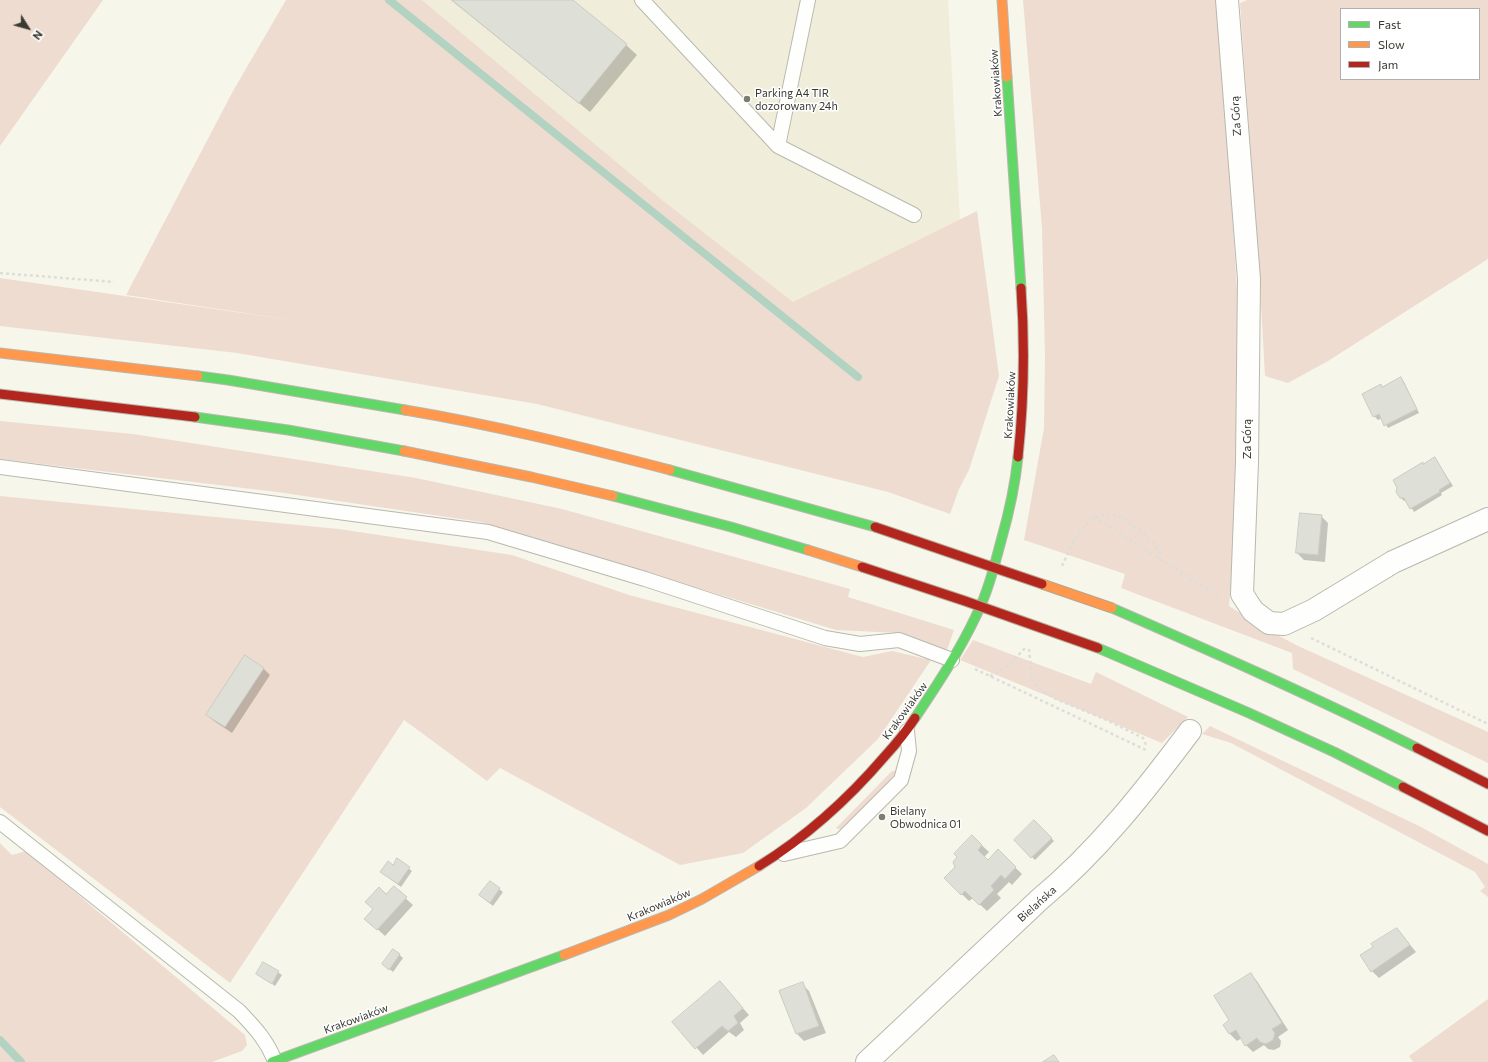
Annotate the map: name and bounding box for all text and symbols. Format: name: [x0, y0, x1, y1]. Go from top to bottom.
north arrow: [8, 8, 48, 48]
legend: [1340, 8, 1480, 80]
text: Fast: [1378, 17, 1401, 31]
text: N: [30, 28, 46, 43]
text: Slow: [1378, 37, 1405, 51]
street label: Krakowiaków: [987, 49, 1005, 117]
text: Jam: [1378, 57, 1398, 71]
place label: Parking A4 TIR dozorowany 24h: [755, 86, 838, 112]
marker: Parking A4 TIR dozorowany 24h: [742, 94, 752, 104]
street label: Za Górą: [1228, 96, 1244, 136]
street label: Krakowiaków: [1002, 371, 1018, 439]
street label: Za Górą: [1240, 419, 1254, 459]
street label: Krakowiaków: [880, 680, 930, 742]
place label: Bielany Obwodnica 01: [890, 804, 961, 830]
marker: Bielany Obwodnica 01: [877, 812, 887, 822]
street label: Bielańska: [1015, 883, 1059, 925]
street label: Krakowiaków: [625, 886, 693, 924]
street label: Krakowiaków: [322, 1001, 390, 1037]

